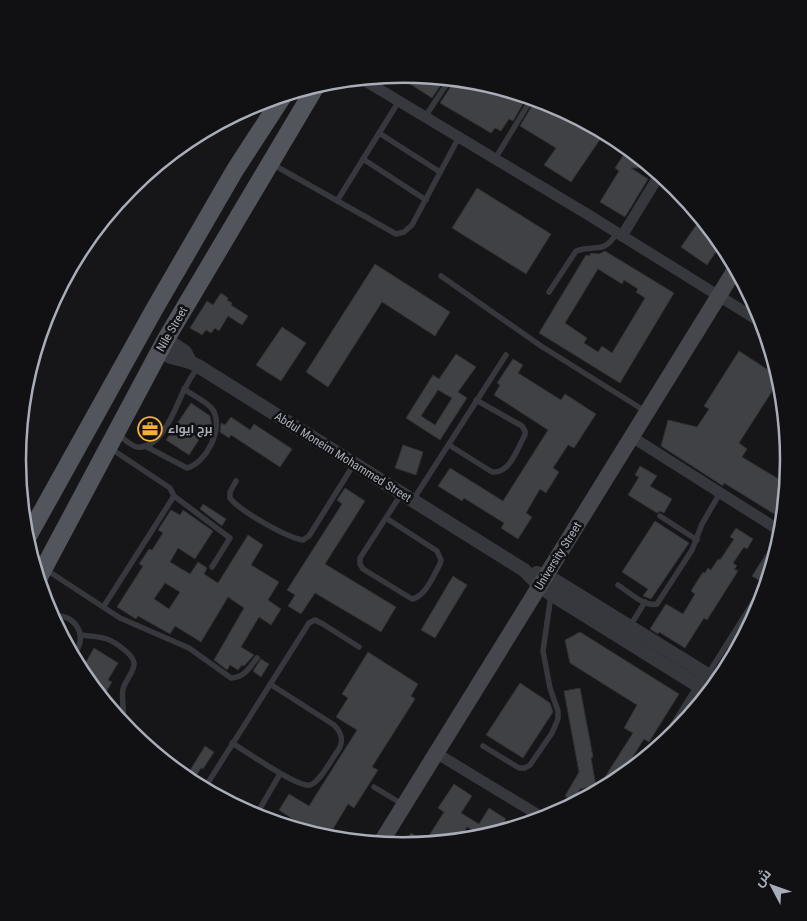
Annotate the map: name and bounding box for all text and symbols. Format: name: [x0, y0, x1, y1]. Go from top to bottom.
street label: Nile Street: [154, 304, 191, 354]
street label: Abdul Moneim Mohammed Street: [272, 409, 414, 505]
office icon: برج ايواء: [137, 416, 163, 442]
place label: برج ايواء: [168, 422, 212, 438]
street label: University Street: [532, 519, 585, 592]
north arrow: [747, 861, 797, 911]
text: ش: [750, 865, 775, 890]

